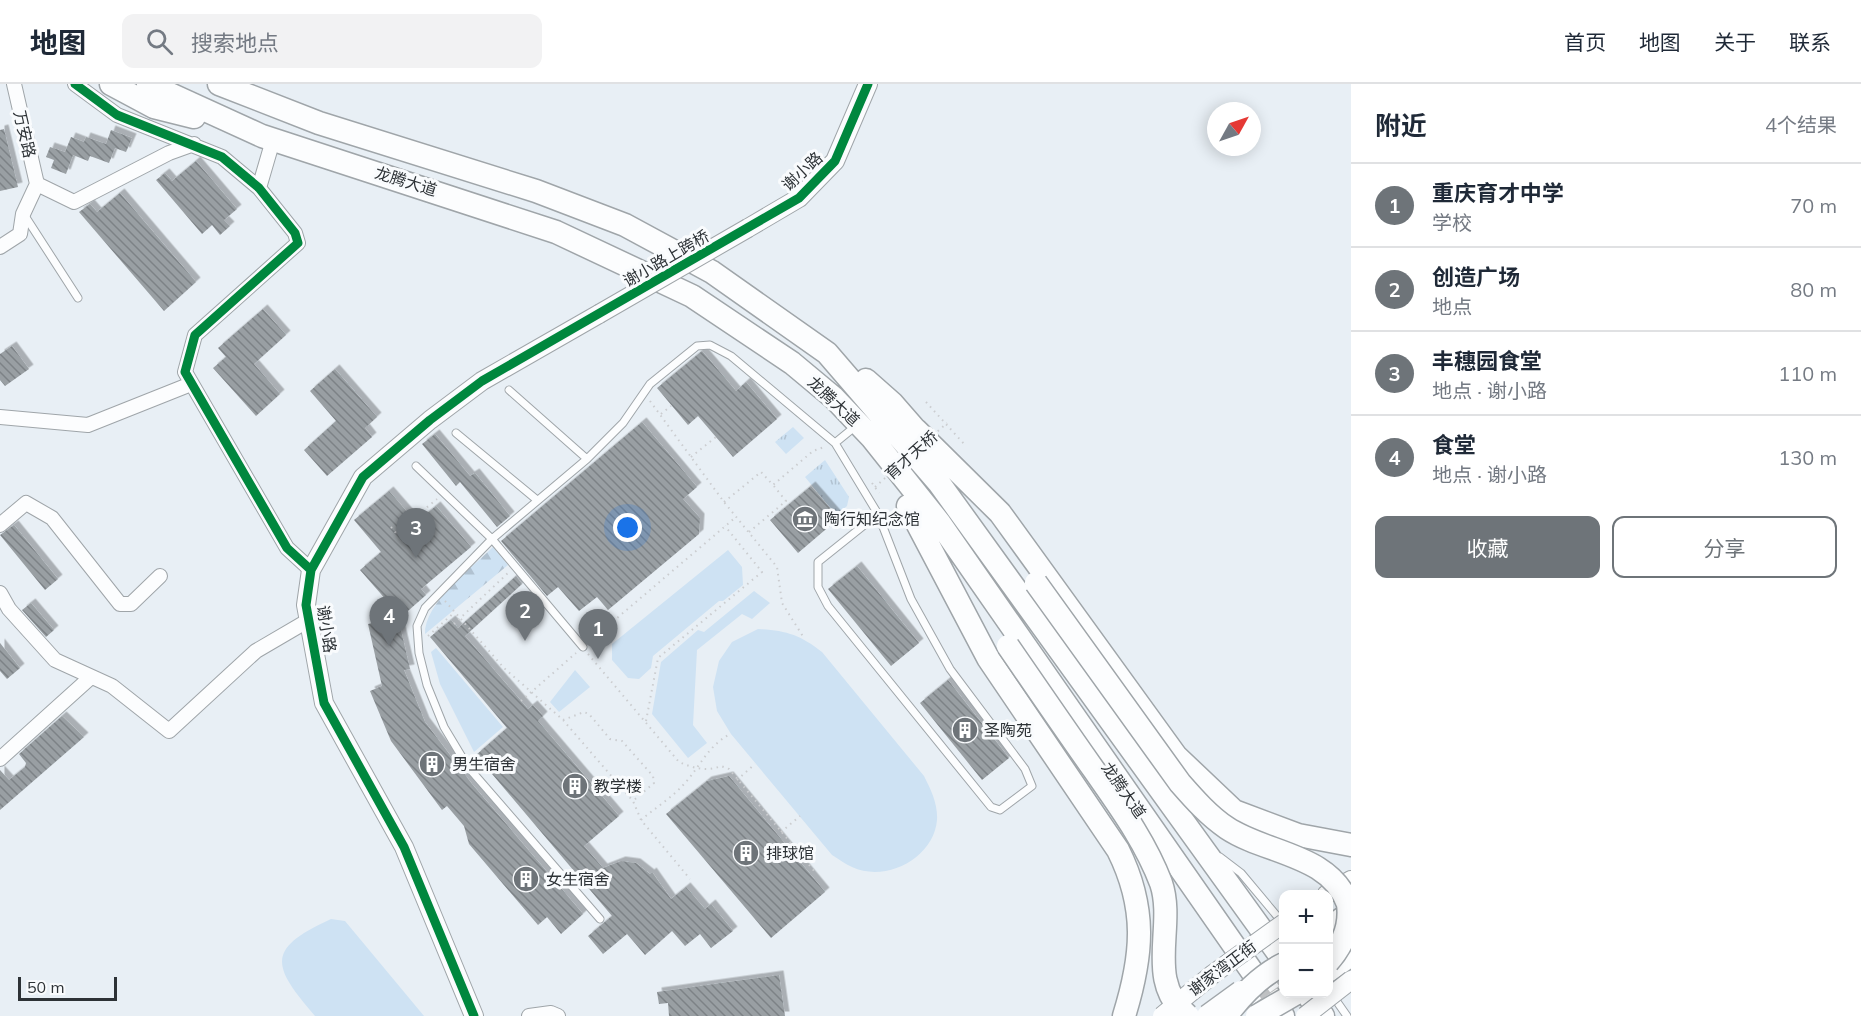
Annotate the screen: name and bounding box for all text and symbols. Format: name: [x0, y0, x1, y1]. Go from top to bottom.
search box: [122, 14, 542, 68]
text: 地图: [30, 25, 86, 60]
icon: search: [143, 25, 176, 58]
text: 搜索地点: [191, 29, 279, 57]
text: 首页: [1564, 29, 1606, 55]
text: 地图: [1639, 29, 1681, 55]
text: 关于: [1714, 29, 1756, 55]
text: 联系: [1789, 29, 1831, 55]
north arrow: [1207, 102, 1261, 156]
street label: 万安路: [10, 108, 40, 160]
text: 附近: [1375, 109, 1427, 142]
text: 4个结果: [1765, 112, 1837, 137]
street label: 谢小路: [778, 147, 826, 195]
street label: 龙腾大道: [372, 162, 440, 200]
text: 重庆育才中学: [1432, 179, 1564, 207]
text: 1: [1389, 193, 1401, 218]
text: 70 m: [1790, 193, 1837, 218]
text: 学校: [1432, 210, 1472, 235]
street label: 谢小路上跨桥: [619, 225, 713, 291]
text: 创造广场: [1432, 263, 1520, 291]
text: 2: [1389, 277, 1401, 302]
text: 80 m: [1790, 277, 1837, 302]
text: 地点: [1432, 294, 1472, 319]
text: 丰穗园食堂: [1432, 347, 1542, 375]
text: 3: [1389, 361, 1401, 386]
text: 110 m: [1778, 361, 1837, 386]
street label: 龙腾大道: [804, 372, 864, 430]
text: 地点 · 谢小路: [1432, 378, 1547, 403]
street label: 育才天桥: [881, 426, 941, 484]
text: 食堂: [1432, 431, 1476, 459]
text: 4: [1389, 445, 1401, 470]
text: 130 m: [1778, 445, 1837, 470]
text: 地点 · 谢小路: [1432, 462, 1547, 487]
museum icon: 陶行知纪念馆: [790, 504, 820, 534]
pin: 3: [396, 508, 436, 558]
place label: 陶行知纪念馆: [824, 509, 920, 529]
your location: [613, 513, 642, 542]
button: 收藏: [1375, 516, 1600, 578]
button: 分享: [1612, 516, 1837, 578]
pin: 2: [506, 592, 544, 641]
pin: 4: [370, 596, 408, 646]
street label: 谢小路: [313, 604, 341, 654]
pin: 1: [578, 610, 618, 659]
building icon: 圣陶苑: [950, 715, 980, 745]
place label: 圣陶苑: [984, 720, 1032, 740]
building icon: 男生宿舍: [417, 749, 447, 779]
place label: 男生宿舍: [452, 754, 516, 774]
street label: 龙腾大道: [1097, 758, 1151, 822]
building icon: 教学楼: [560, 771, 590, 801]
place label: 教学楼: [594, 776, 642, 796]
building icon: 排球馆: [731, 838, 761, 868]
place label: 排球馆: [766, 843, 814, 863]
building icon: 女生宿舍: [511, 864, 541, 894]
place label: 女生宿舍: [546, 869, 610, 889]
map controls: [1279, 890, 1333, 998]
button: +: [1279, 890, 1333, 944]
street label: 谢家湾正街: [1184, 936, 1260, 1000]
button: −: [1279, 944, 1333, 998]
scale bar: [18, 974, 117, 1002]
text: 50 m: [27, 977, 64, 997]

